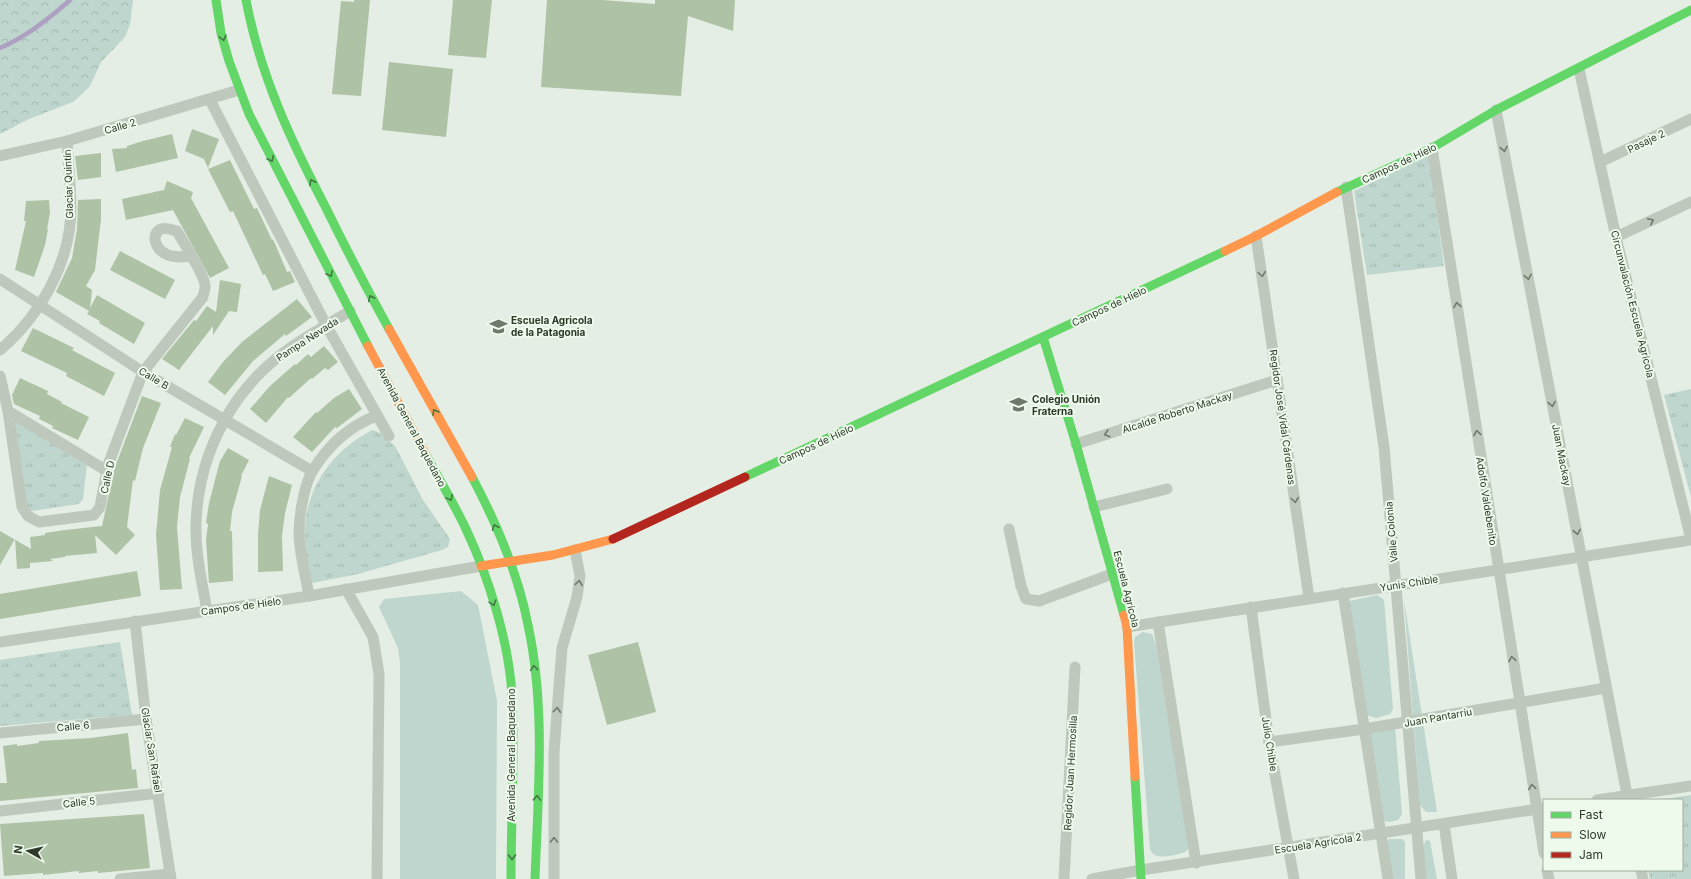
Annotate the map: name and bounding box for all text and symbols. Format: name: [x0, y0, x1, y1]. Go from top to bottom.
one-way arrow: [218, 35, 227, 42]
street label: Calle 2: [103, 116, 137, 136]
street label: Pasaje 2: [1625, 127, 1667, 155]
street label: Campos de Hielo: [1360, 140, 1438, 186]
one-way arrow: [1499, 146, 1507, 152]
street label: Glaciar Quintín: [61, 149, 75, 219]
one-way arrow: [267, 154, 274, 162]
one-way arrow: [309, 179, 317, 186]
one-way arrow: [1647, 218, 1655, 226]
street label: Circunvalación Escuela Agrícola: [1609, 229, 1657, 379]
one-way arrow: [326, 270, 333, 278]
one-way arrow: [1257, 271, 1266, 277]
one-way arrow: [1523, 273, 1532, 280]
street label: Campos de Hielo: [1070, 283, 1148, 329]
one-way arrow: [368, 295, 376, 303]
one-way arrow: [1453, 302, 1462, 308]
street label: Pampa Nevada: [274, 314, 340, 364]
place label: Escuela Agricola de la Patagonia: [511, 314, 593, 339]
school or university icon: Escuela Agricola de la Patagonia: [488, 316, 508, 336]
street label: Regidor José Vidal Cárdenas: [1268, 349, 1298, 485]
street label: Calle B: [137, 364, 171, 392]
street label: Avenida General Baquedano: [375, 365, 449, 489]
street label: Alcalde Roberto Mackay: [1120, 388, 1234, 435]
place label: Colegio Unión Fraterna: [1032, 393, 1100, 417]
school or university icon: Colegio Unión Fraterna: [1009, 395, 1029, 415]
one-way arrow: [1548, 401, 1556, 407]
one-way arrow: [432, 408, 439, 416]
street label: Campos de Hielo: [777, 421, 855, 467]
street label: Juan Mackay: [1550, 423, 1574, 487]
one-way arrow: [1103, 429, 1110, 438]
one-way arrow: [1473, 430, 1482, 436]
street label: Adolfo Valdebenito: [1474, 456, 1500, 546]
street label: Calle D: [98, 459, 116, 495]
one-way arrow: [445, 494, 452, 502]
one-way arrow: [1290, 497, 1299, 503]
street label: Valle Colonia: [1382, 501, 1400, 563]
one-way arrow: [492, 523, 500, 531]
one-way arrow: [1572, 529, 1581, 535]
street label: Escuela Agrícola: [1112, 549, 1142, 629]
street label: Yunis Chible: [1379, 572, 1439, 594]
one-way arrow: [574, 579, 583, 586]
street label: Campos de Hielo: [200, 594, 282, 618]
one-way arrow: [488, 600, 497, 607]
one-way arrow: [1508, 656, 1517, 662]
one-way arrow: [530, 665, 539, 671]
street label: Avenida General Baquedano: [505, 688, 517, 822]
street label: Juan Pantarriu: [1403, 705, 1473, 729]
street label: Glaciar San Rafael: [139, 707, 165, 793]
one-way arrow: [552, 707, 561, 713]
street label: Regidor Juan Hermosilla: [1061, 715, 1079, 831]
street label: Julio Chible: [1260, 716, 1280, 772]
street label: Calle 6: [56, 719, 90, 733]
one-way arrow: [1528, 784, 1537, 790]
street label: Calle 5: [62, 794, 96, 810]
one-way arrow: [533, 795, 542, 801]
legend: [1543, 799, 1683, 871]
text: Fast: [1579, 807, 1603, 822]
text: Slow: [1579, 827, 1607, 842]
street label: Escuela Agrícola 2: [1274, 830, 1362, 856]
north arrow: [8, 831, 48, 871]
one-way arrow: [550, 837, 558, 843]
text: N: [11, 844, 26, 855]
text: Jam: [1579, 847, 1603, 862]
one-way arrow: [508, 854, 516, 860]

